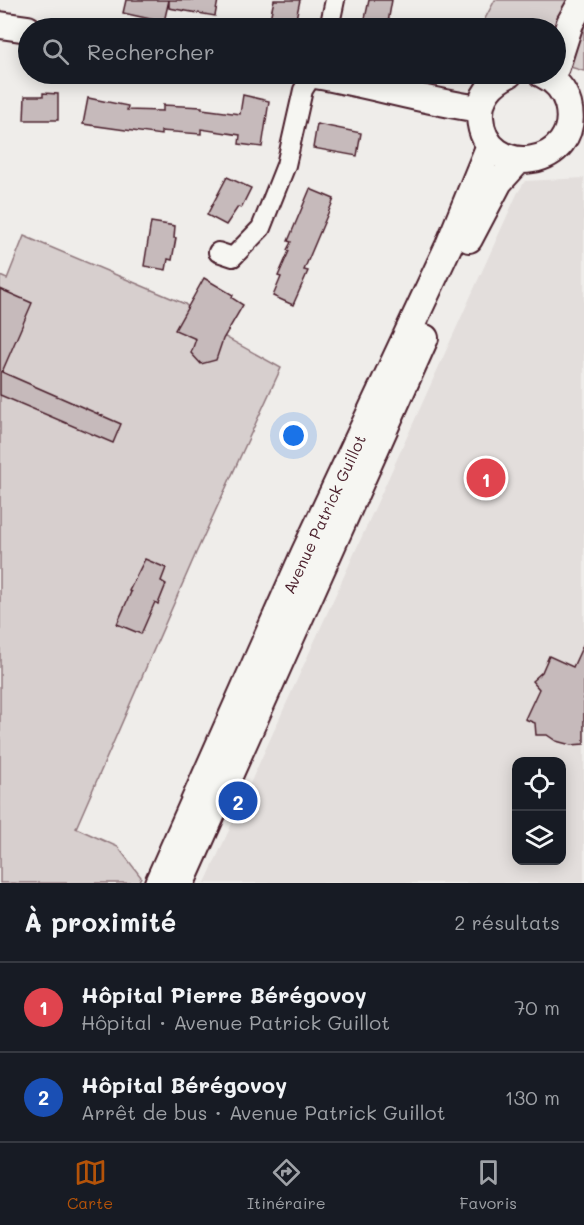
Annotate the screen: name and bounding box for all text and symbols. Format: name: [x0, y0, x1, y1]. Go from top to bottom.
search box: [18, 18, 566, 84]
icon: search: [39, 35, 72, 68]
text: Rechercher: [87, 37, 215, 66]
your location: [279, 421, 308, 450]
street label: Avenue Patrick Guillot: [278, 431, 370, 597]
pin: 1: [466, 456, 506, 500]
map controls: [512, 757, 566, 865]
button: locate: [512, 757, 566, 811]
pin: 2: [218, 778, 258, 824]
button: layers: [512, 811, 566, 865]
text: À proximité: [24, 905, 176, 939]
text: 2 résultats: [454, 909, 560, 935]
text: Hôpital Pierre Bérégovoy: [81, 980, 367, 1009]
text: 1: [39, 994, 48, 1020]
text: 70 m: [514, 994, 560, 1020]
text: Hôpital · Avenue Patrick Guillot: [81, 1009, 390, 1035]
text: Hôpital Bérégovoy: [81, 1070, 287, 1099]
text: 2: [38, 1084, 49, 1110]
text: 130 m: [505, 1084, 560, 1110]
text: Arrêt de bus · Avenue Patrick Guillot: [81, 1099, 445, 1125]
tab: Carte: [67, 1156, 113, 1213]
tab: Itinéraire: [247, 1156, 326, 1213]
tab: Favoris: [459, 1156, 517, 1213]

